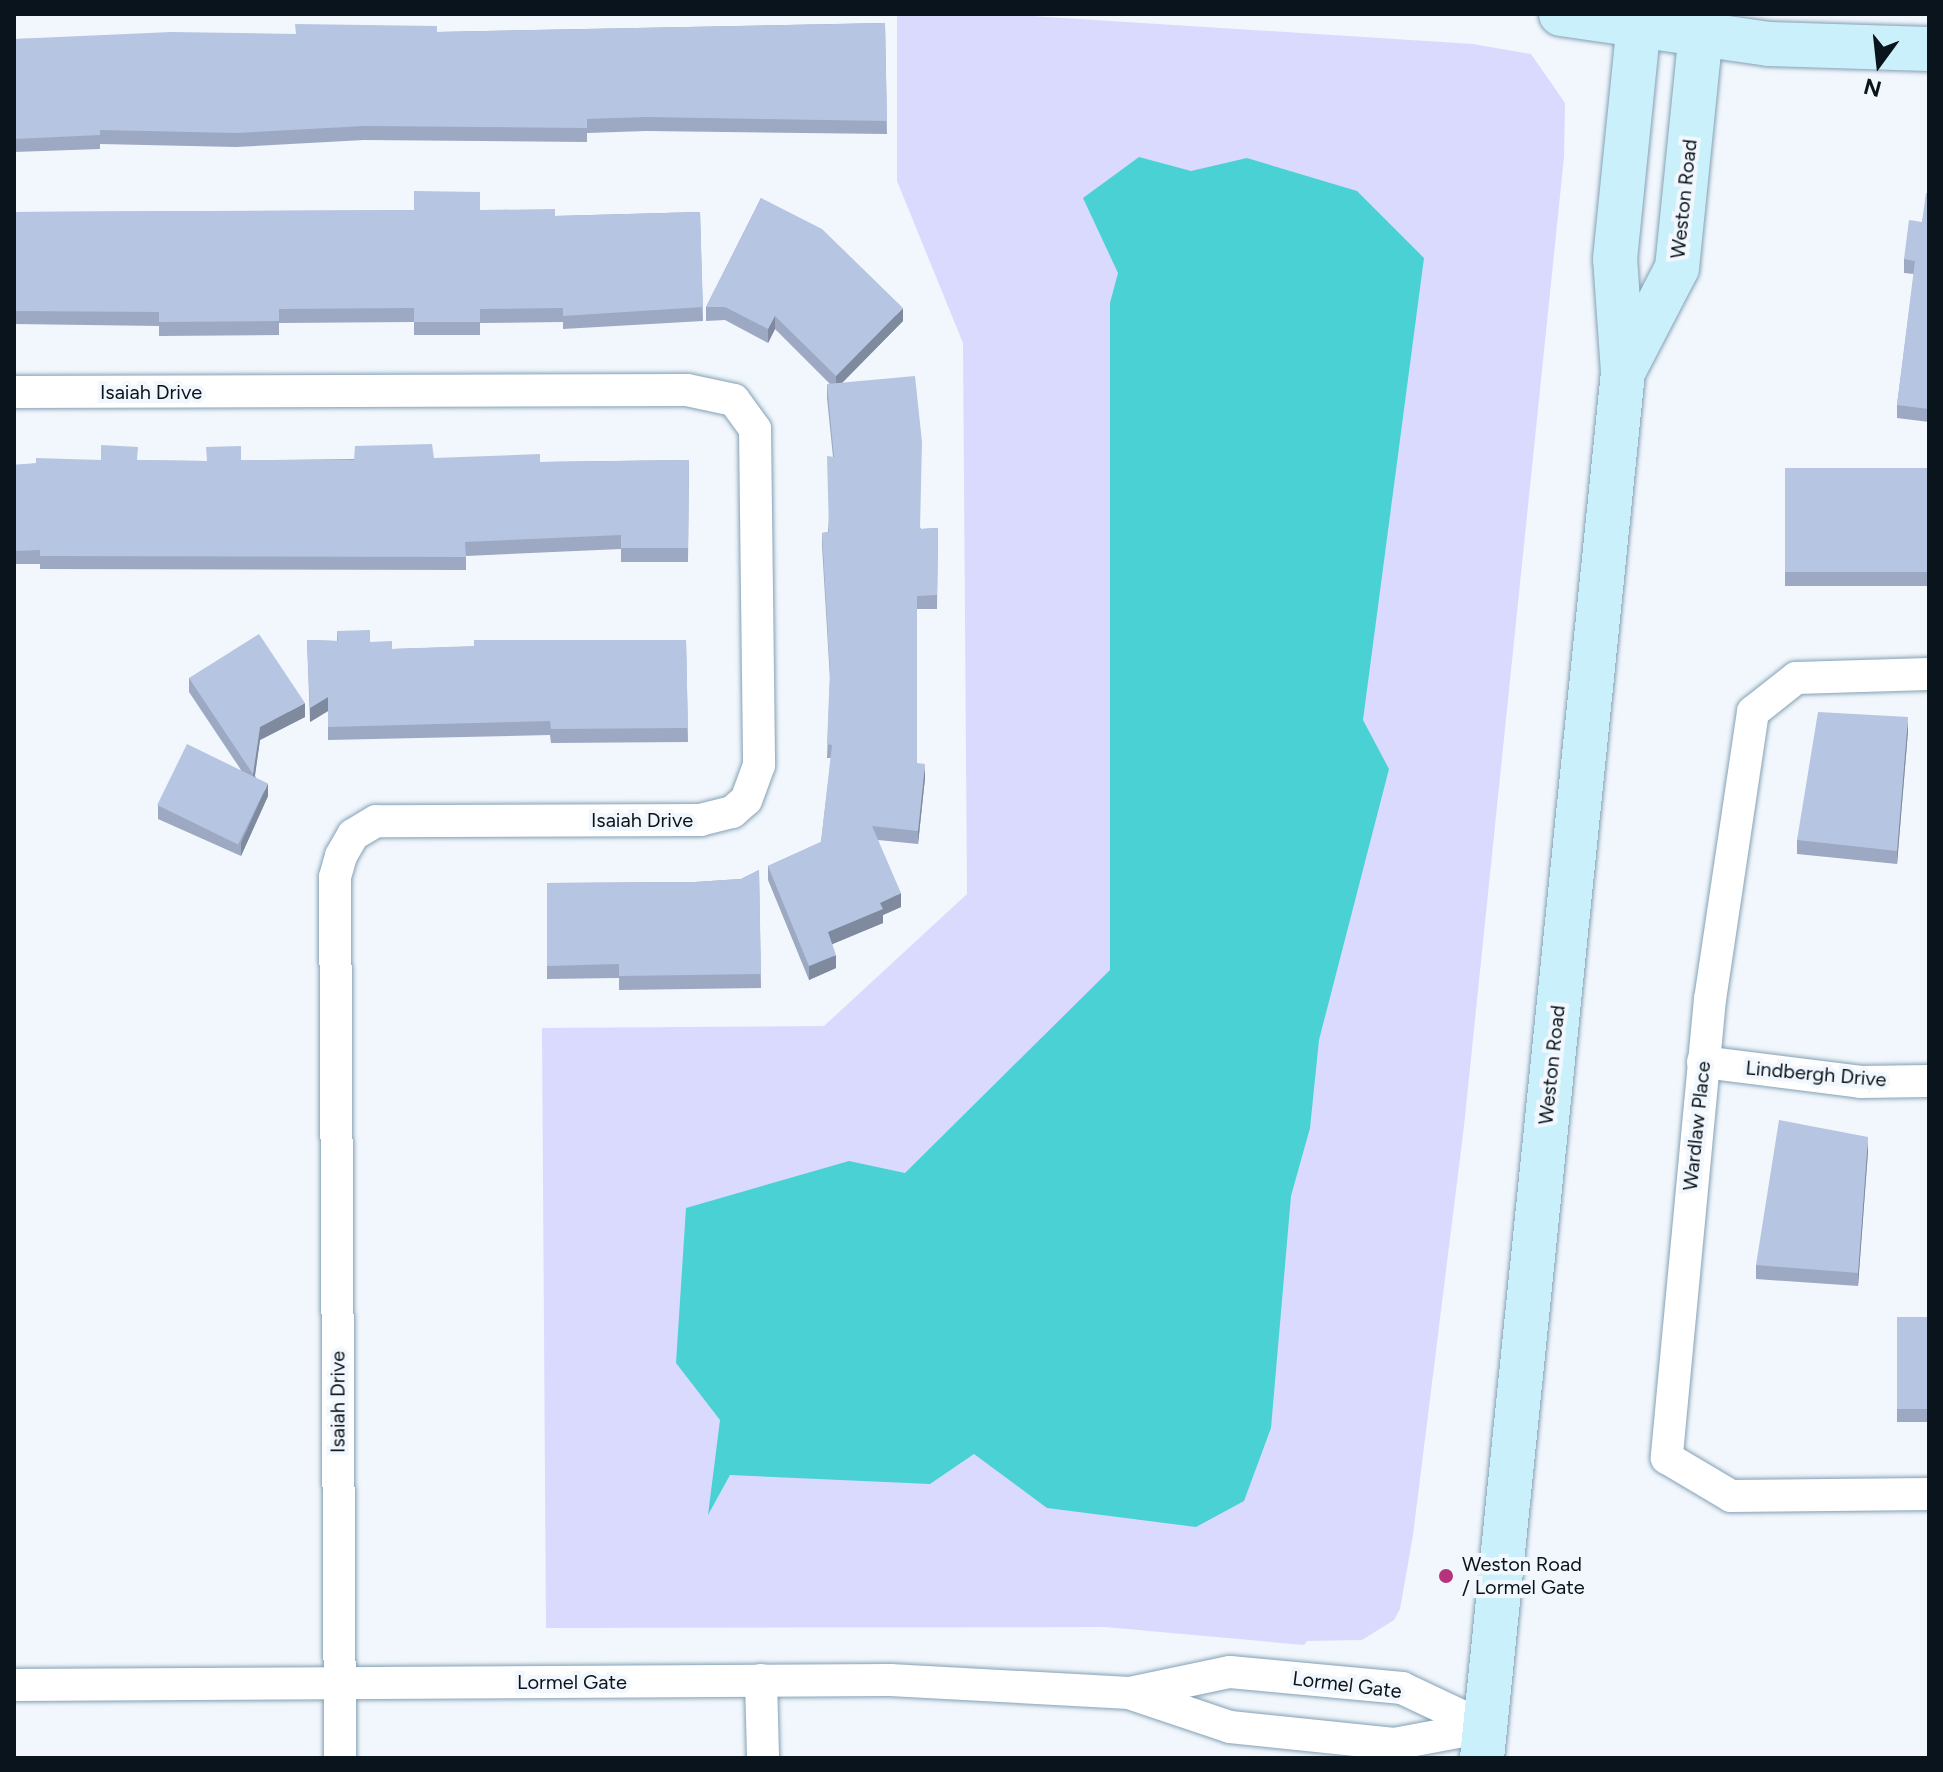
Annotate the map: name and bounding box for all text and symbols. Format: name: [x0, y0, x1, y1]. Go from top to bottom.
north arrow: [1839, 24, 1919, 104]
text: N: [1861, 72, 1884, 103]
street label: Weston Road: [1666, 138, 1702, 260]
street label: Isaiah Drive: [100, 380, 202, 404]
street label: Isaiah Drive: [591, 808, 693, 832]
street label: Weston Road: [1534, 1004, 1570, 1126]
street label: Lindbergh Drive: [1745, 1056, 1887, 1092]
street label: Wardlaw Place: [1678, 1060, 1716, 1192]
street label: Isaiah Drive: [326, 1351, 350, 1453]
place label: Weston Road / Lormel Gate: [1462, 1552, 1585, 1599]
marker: Weston Road / Lormel Gate: [1437, 1567, 1455, 1585]
street label: Lormel Gate: [1291, 1666, 1403, 1704]
street label: Lormel Gate: [517, 1670, 627, 1694]

